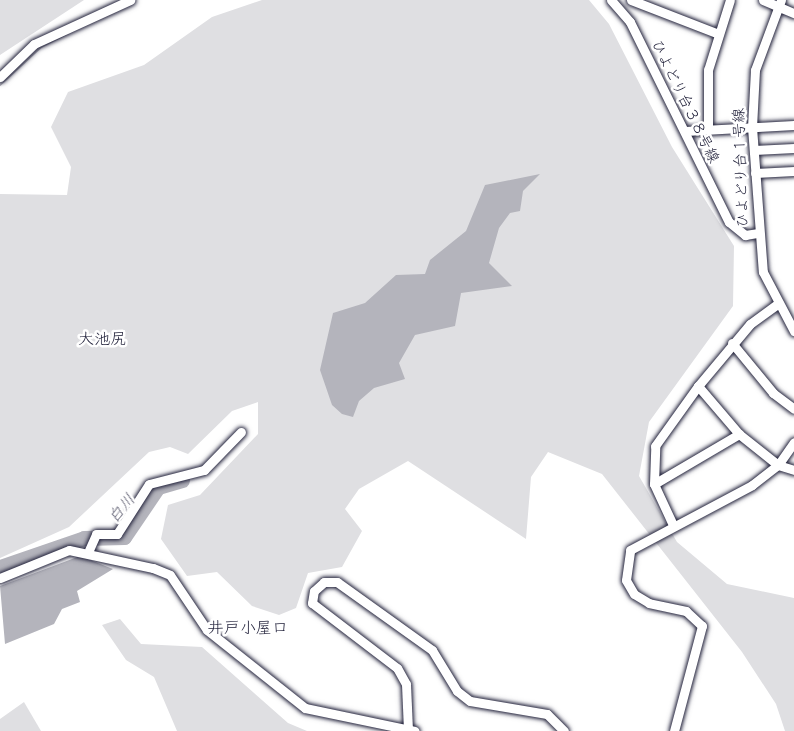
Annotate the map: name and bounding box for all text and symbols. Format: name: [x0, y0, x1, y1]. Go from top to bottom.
street label: ひよどり台３８号線: [648, 36, 724, 166]
street label: ひよどり台１号線: [729, 108, 751, 228]
district label: 大池尻: [78, 328, 126, 348]
water label: 白川: [103, 490, 139, 526]
district label: 井戸小屋口: [208, 617, 288, 637]

